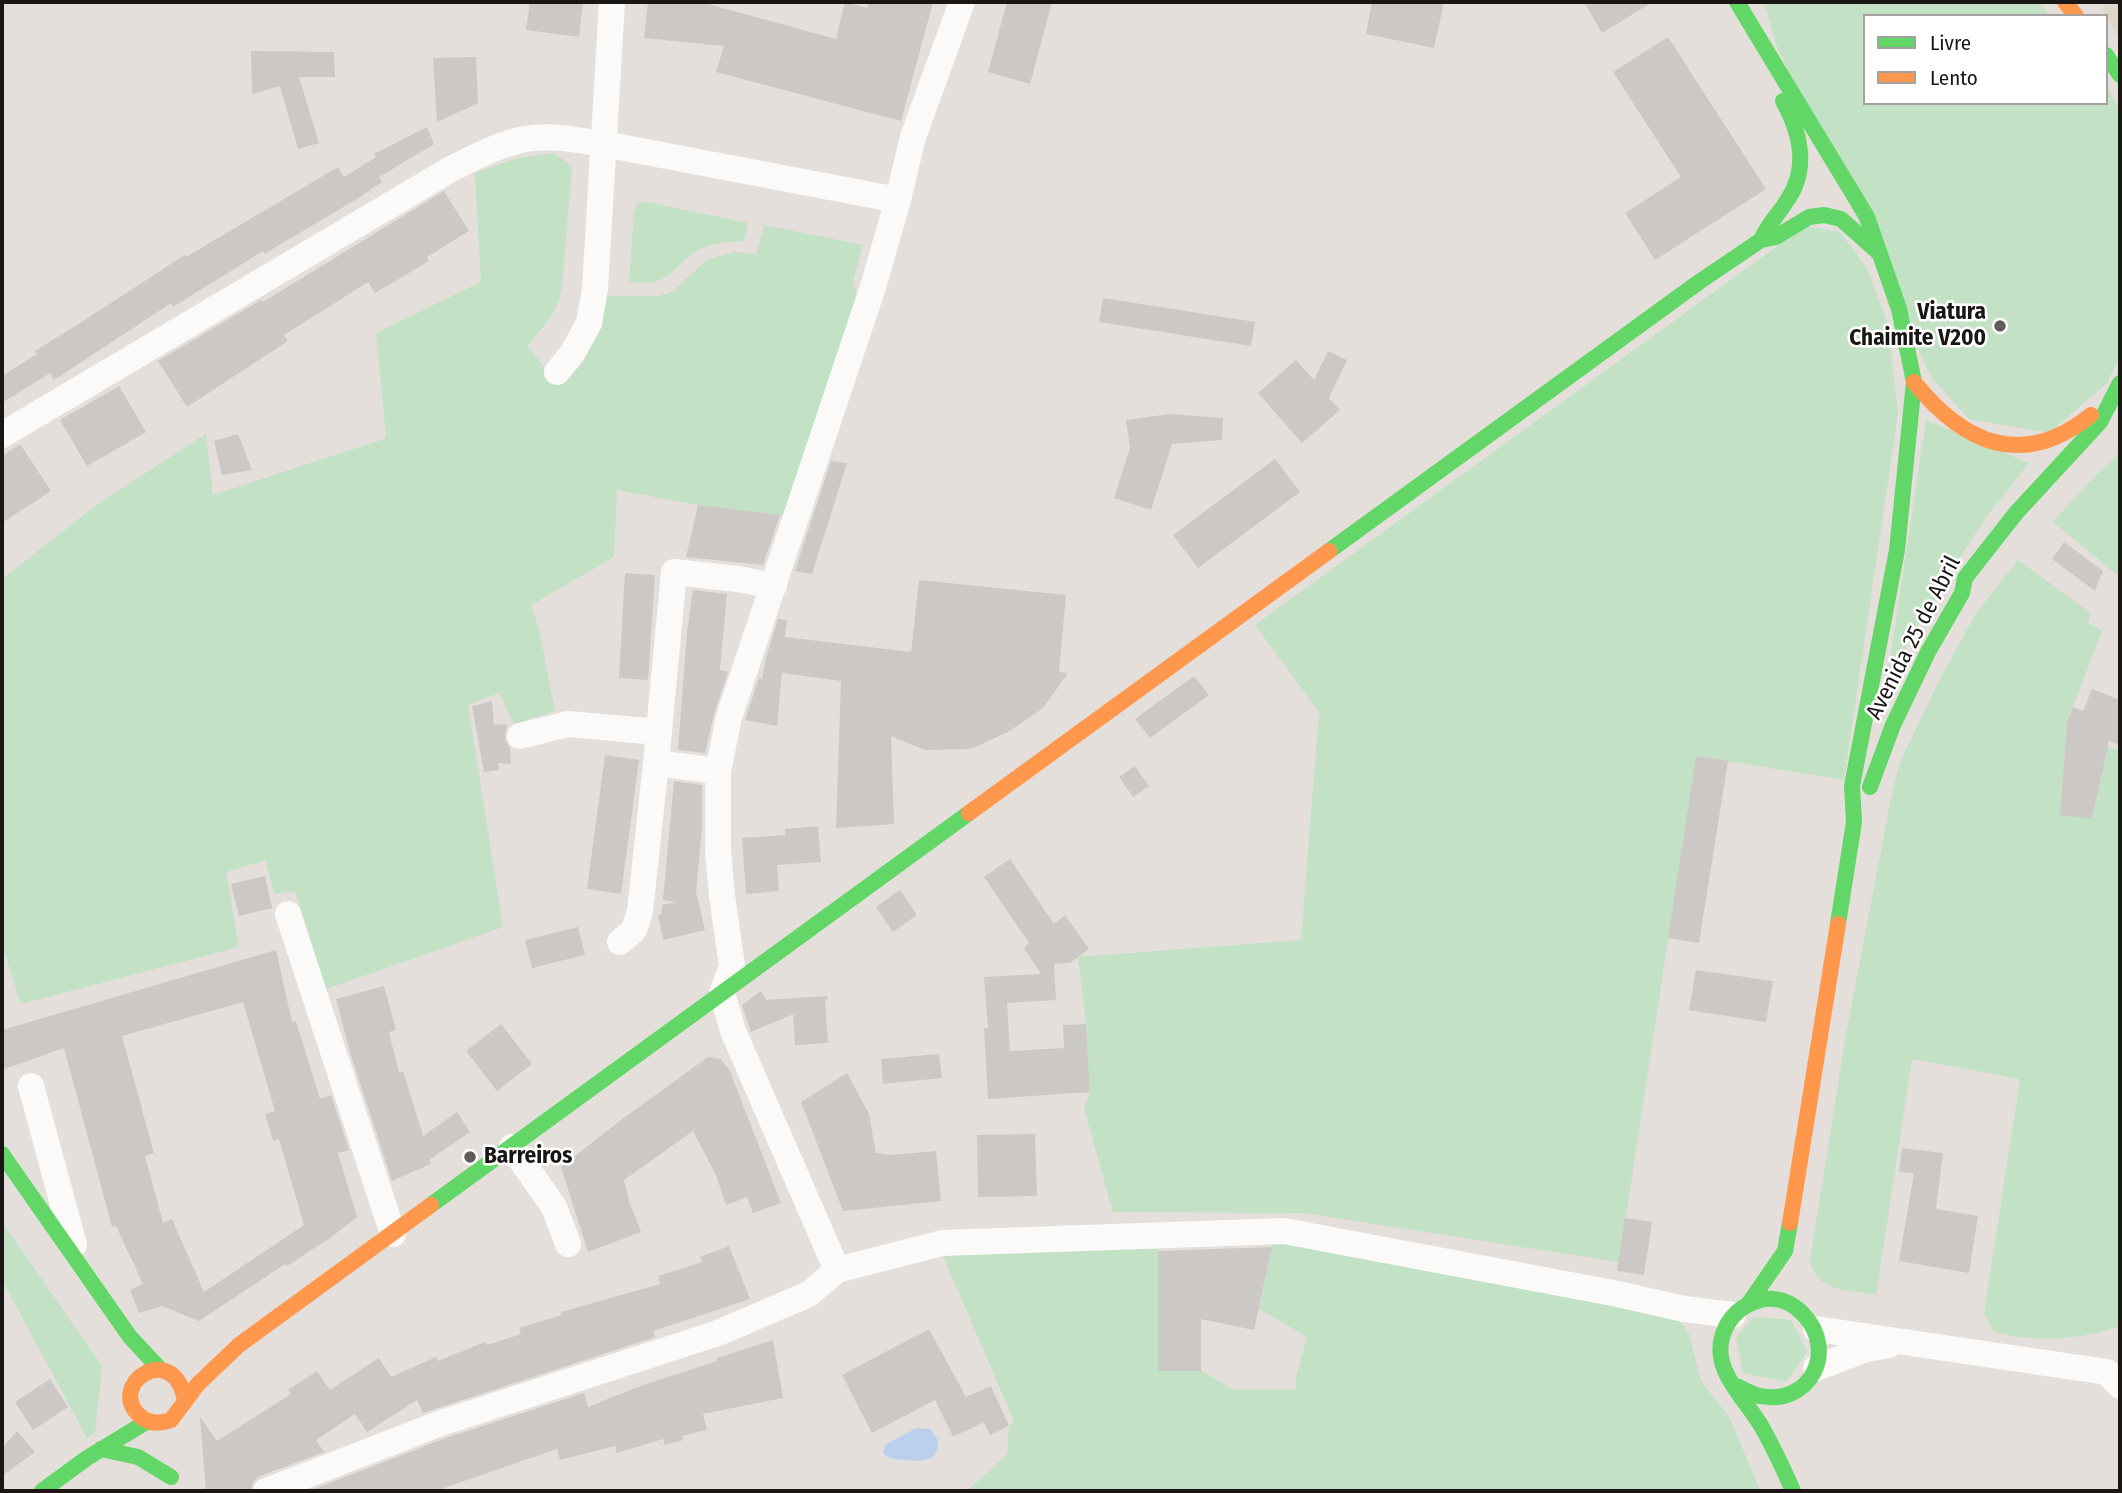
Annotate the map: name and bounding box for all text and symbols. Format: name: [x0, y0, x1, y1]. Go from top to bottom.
legend: [1863, 14, 2108, 105]
text: Livre: [1930, 30, 1971, 56]
text: Lento: [1930, 65, 1978, 91]
place label: Viatura Chaimite V200: [1849, 299, 1986, 353]
marker: Viatura Chaimite V200: [1992, 318, 2008, 334]
street label: Avenida 25 de Abril: [1861, 552, 1967, 724]
place label: Barreiros: [484, 1143, 572, 1171]
marker: Barreiros: [462, 1149, 478, 1165]

